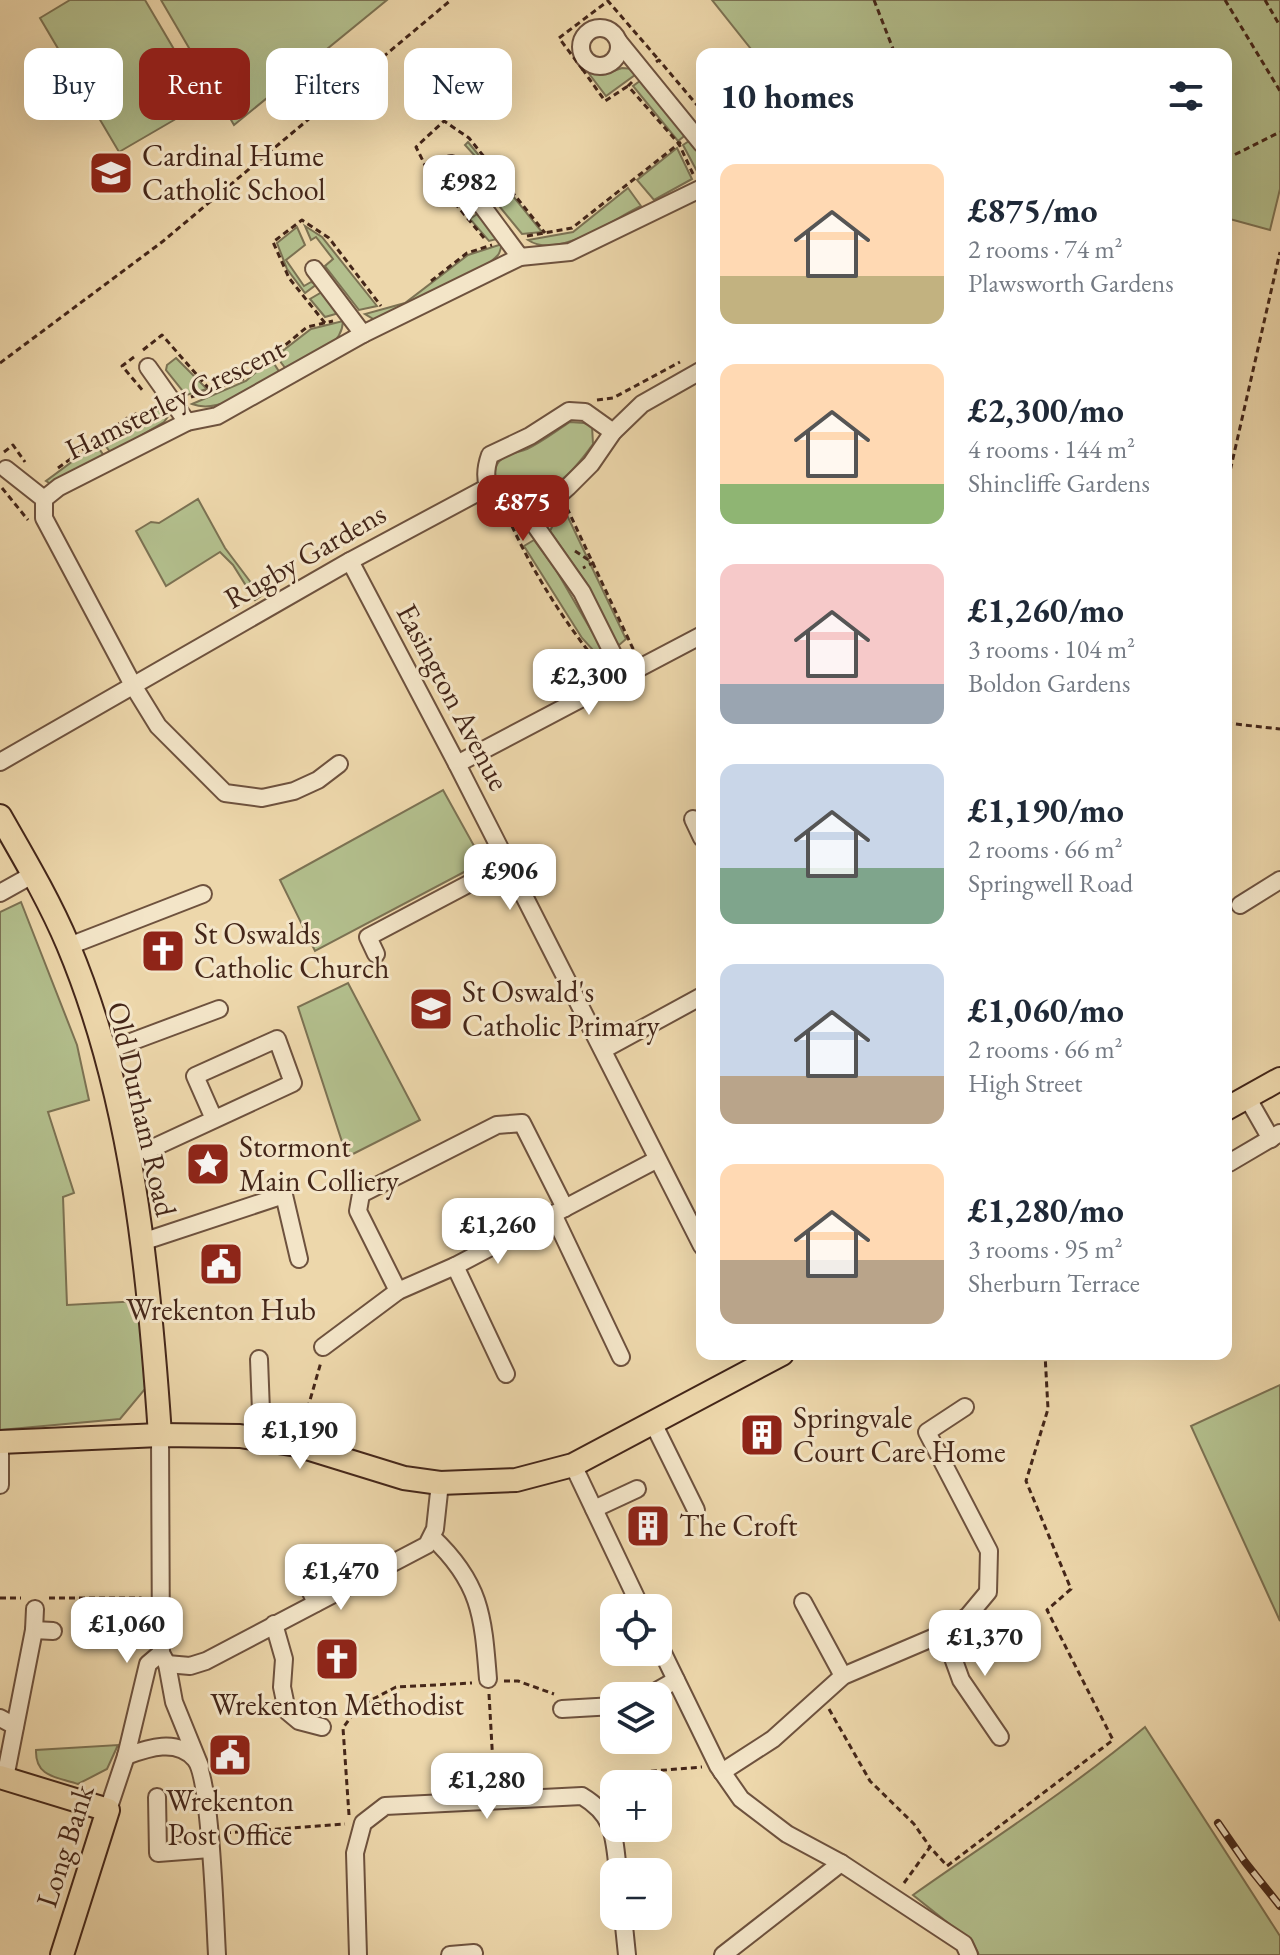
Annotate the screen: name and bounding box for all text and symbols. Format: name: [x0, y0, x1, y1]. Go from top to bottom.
chip: Buy: [24, 48, 123, 120]
chip: Rent: [139, 48, 250, 120]
chip: Filters: [266, 48, 388, 120]
chip: New: [404, 48, 512, 120]
text: 10 homes: [720, 74, 854, 118]
icon: filters: [1164, 74, 1208, 118]
place label: Cardinal Hume Catholic School: [142, 136, 325, 209]
school or university icon: Cardinal Hume Catholic School: [87, 149, 135, 197]
pin: £982: [422, 155, 516, 223]
text: £982: [441, 164, 497, 198]
text: £875/mo: [968, 188, 1098, 232]
icon: home: [784, 196, 880, 292]
text: 2 rooms · 74 m²: [968, 232, 1123, 266]
text: Plawsworth Gardens: [968, 266, 1174, 300]
street label: Hamsterley Crescent: [58, 328, 292, 469]
text: £2,300/mo: [968, 388, 1124, 432]
icon: home: [784, 396, 880, 492]
text: 4 rooms · 144 m²: [968, 432, 1135, 466]
text: Shincliffe Gardens: [968, 466, 1150, 500]
pin: £875: [476, 475, 570, 543]
text: £875: [495, 484, 551, 518]
street label: Rugby Gardens: [217, 494, 393, 618]
text: £1,260/mo: [968, 588, 1124, 632]
icon: home: [784, 596, 880, 692]
street label: Easington Avenue: [388, 597, 519, 797]
text: 3 rooms · 104 m²: [968, 632, 1135, 666]
pin: £2,300: [524, 649, 654, 717]
text: £2,300: [551, 658, 627, 692]
text: Boldon Gardens: [968, 666, 1130, 700]
text: £1,190/mo: [968, 788, 1124, 832]
icon: home: [784, 796, 880, 892]
text: 2 rooms · 66 m²: [968, 832, 1123, 866]
pin: £906: [463, 844, 557, 912]
text: £906: [482, 853, 538, 887]
text: Springwell Road: [968, 866, 1133, 900]
place label: St Oswalds Catholic Church: [194, 914, 390, 987]
church icon: St Oswalds Catholic Church: [139, 927, 187, 975]
place label: St Oswald's Catholic Primary: [462, 972, 661, 1045]
school or university icon: St Oswald's Catholic Primary: [407, 985, 455, 1033]
text: £1,060/mo: [968, 988, 1124, 1032]
icon: home: [784, 996, 880, 1092]
street label: Old Durham Road: [99, 998, 186, 1221]
text: 2 rooms · 66 m²: [968, 1032, 1123, 1066]
text: High Street: [968, 1066, 1082, 1100]
place label: Stormont Main Colliery: [239, 1127, 400, 1200]
place icon: Stormont Main Colliery: [184, 1140, 232, 1188]
text: £1,280/mo: [968, 1188, 1124, 1232]
icon: home: [784, 1196, 880, 1292]
pin: £1,260: [433, 1198, 563, 1266]
text: £1,260: [460, 1207, 536, 1241]
text: 3 rooms · 95 m²: [968, 1232, 1123, 1266]
public building icon: Wrekenton Hub: [197, 1240, 245, 1288]
text: Sherburn Terrace: [968, 1266, 1140, 1300]
place label: Wrekenton Hub: [126, 1290, 316, 1329]
place label: Springvale Court Care Home: [793, 1398, 1006, 1471]
pin: £1,190: [235, 1403, 365, 1471]
building icon: Springvale Court Care Home: [738, 1411, 786, 1459]
text: £1,190: [262, 1412, 338, 1446]
building icon: The Croft: [624, 1502, 672, 1550]
place label: The Croft: [679, 1506, 798, 1545]
pin: £1,470: [276, 1544, 406, 1612]
text: £1,470: [303, 1553, 379, 1587]
map controls: [600, 1594, 672, 1930]
button: locate: [600, 1594, 672, 1666]
pin: £1,060: [62, 1597, 192, 1665]
text: £1,060: [89, 1606, 165, 1640]
pin: £1,370: [920, 1610, 1050, 1678]
text: £1,370: [947, 1619, 1023, 1653]
church icon: Wrekenton Methodist: [313, 1635, 361, 1683]
button: layers: [600, 1682, 672, 1754]
place label: Wrekenton Methodist: [210, 1685, 464, 1724]
public building icon: Wrekenton Post Office: [206, 1731, 254, 1779]
pin: £1,280: [422, 1753, 552, 1821]
text: £1,280: [449, 1762, 525, 1796]
button: +: [600, 1770, 672, 1842]
street label: Long Bank: [26, 1779, 103, 1912]
place label: Wrekenton Post Office: [166, 1781, 294, 1854]
button: −: [600, 1858, 672, 1930]

